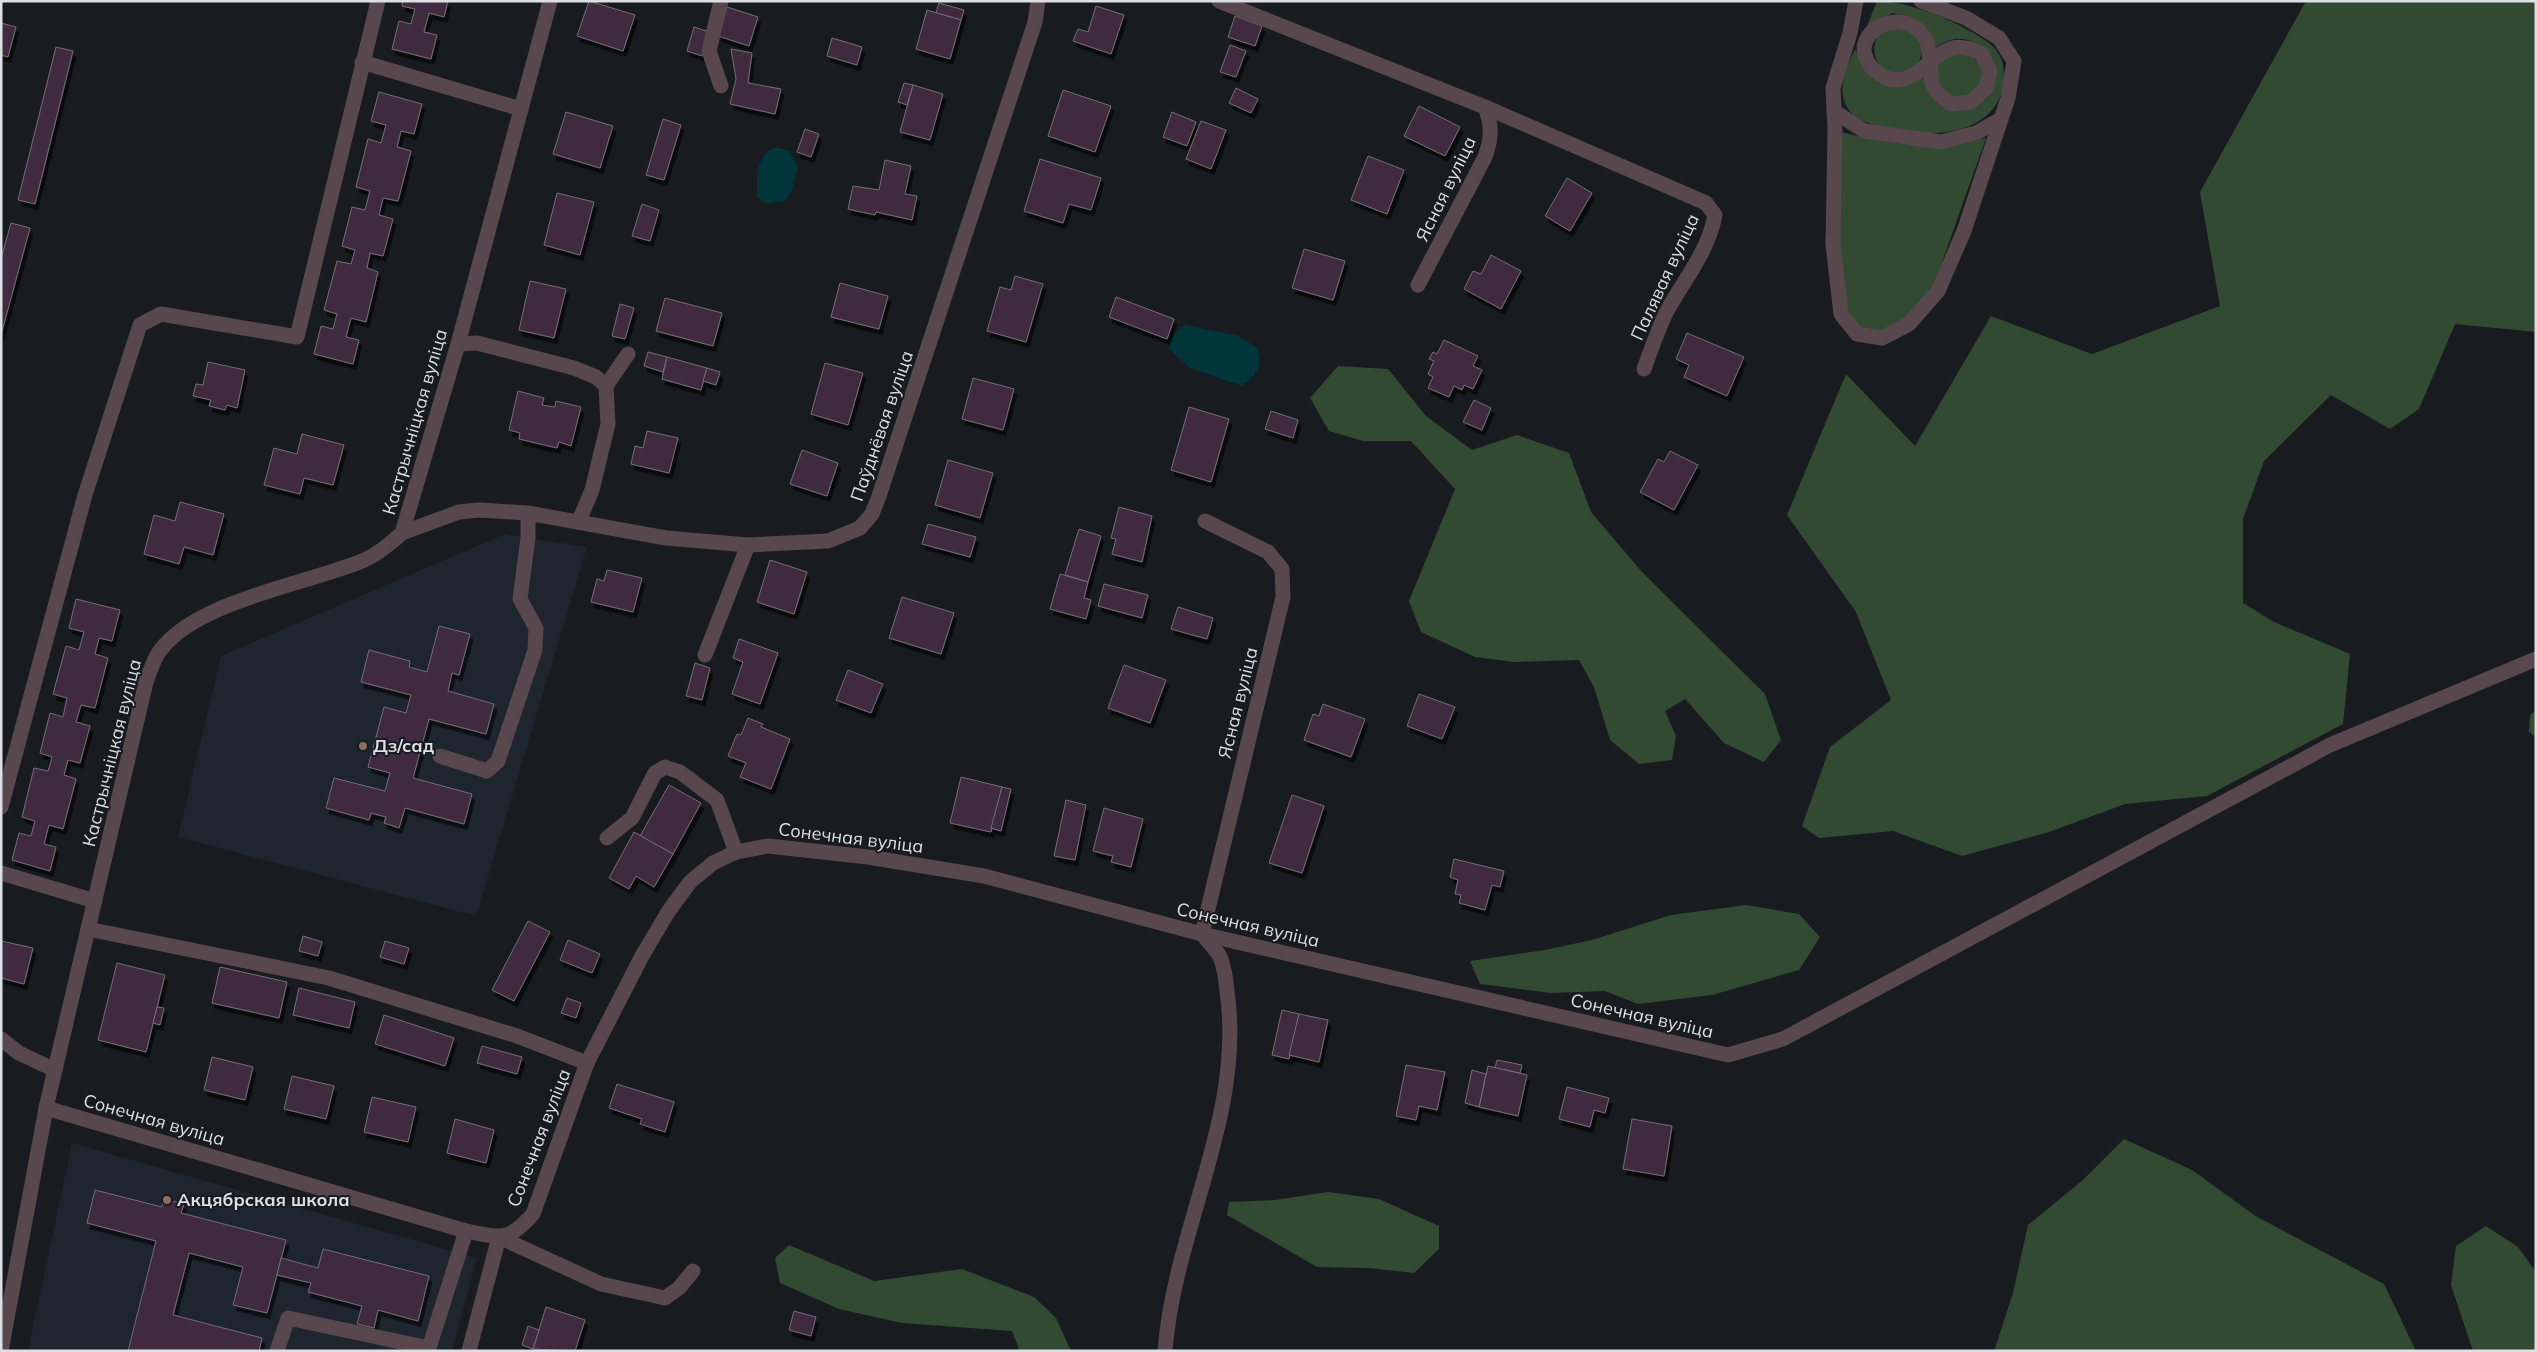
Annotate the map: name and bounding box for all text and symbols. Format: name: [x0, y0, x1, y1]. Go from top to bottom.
street label: Ясная вуліца: [1410, 132, 1481, 245]
street label: Палявая вуліца: [1625, 210, 1704, 344]
street label: Кастрычніцкая вуліца: [377, 326, 452, 517]
street label: Паўднёвая вуліца: [845, 347, 918, 504]
street label: Ясная вуліца: [1213, 645, 1262, 761]
street label: Кастрычніцкая вуліца: [77, 657, 146, 849]
place label: Дз/сад: [373, 734, 435, 757]
marker: Дз/сад: [357, 740, 369, 752]
street label: Сонечная вуліца: [777, 817, 925, 858]
street label: Сонечная вуліца: [1174, 897, 1322, 952]
street label: Сонечная вуліца: [1568, 988, 1716, 1043]
street label: Сонечная вуліца: [502, 1066, 575, 1210]
street label: Сонечная вуліца: [81, 1088, 228, 1151]
place label: Акцябрская школа: [177, 1188, 350, 1211]
marker: Акцябрская школа: [161, 1194, 173, 1206]

